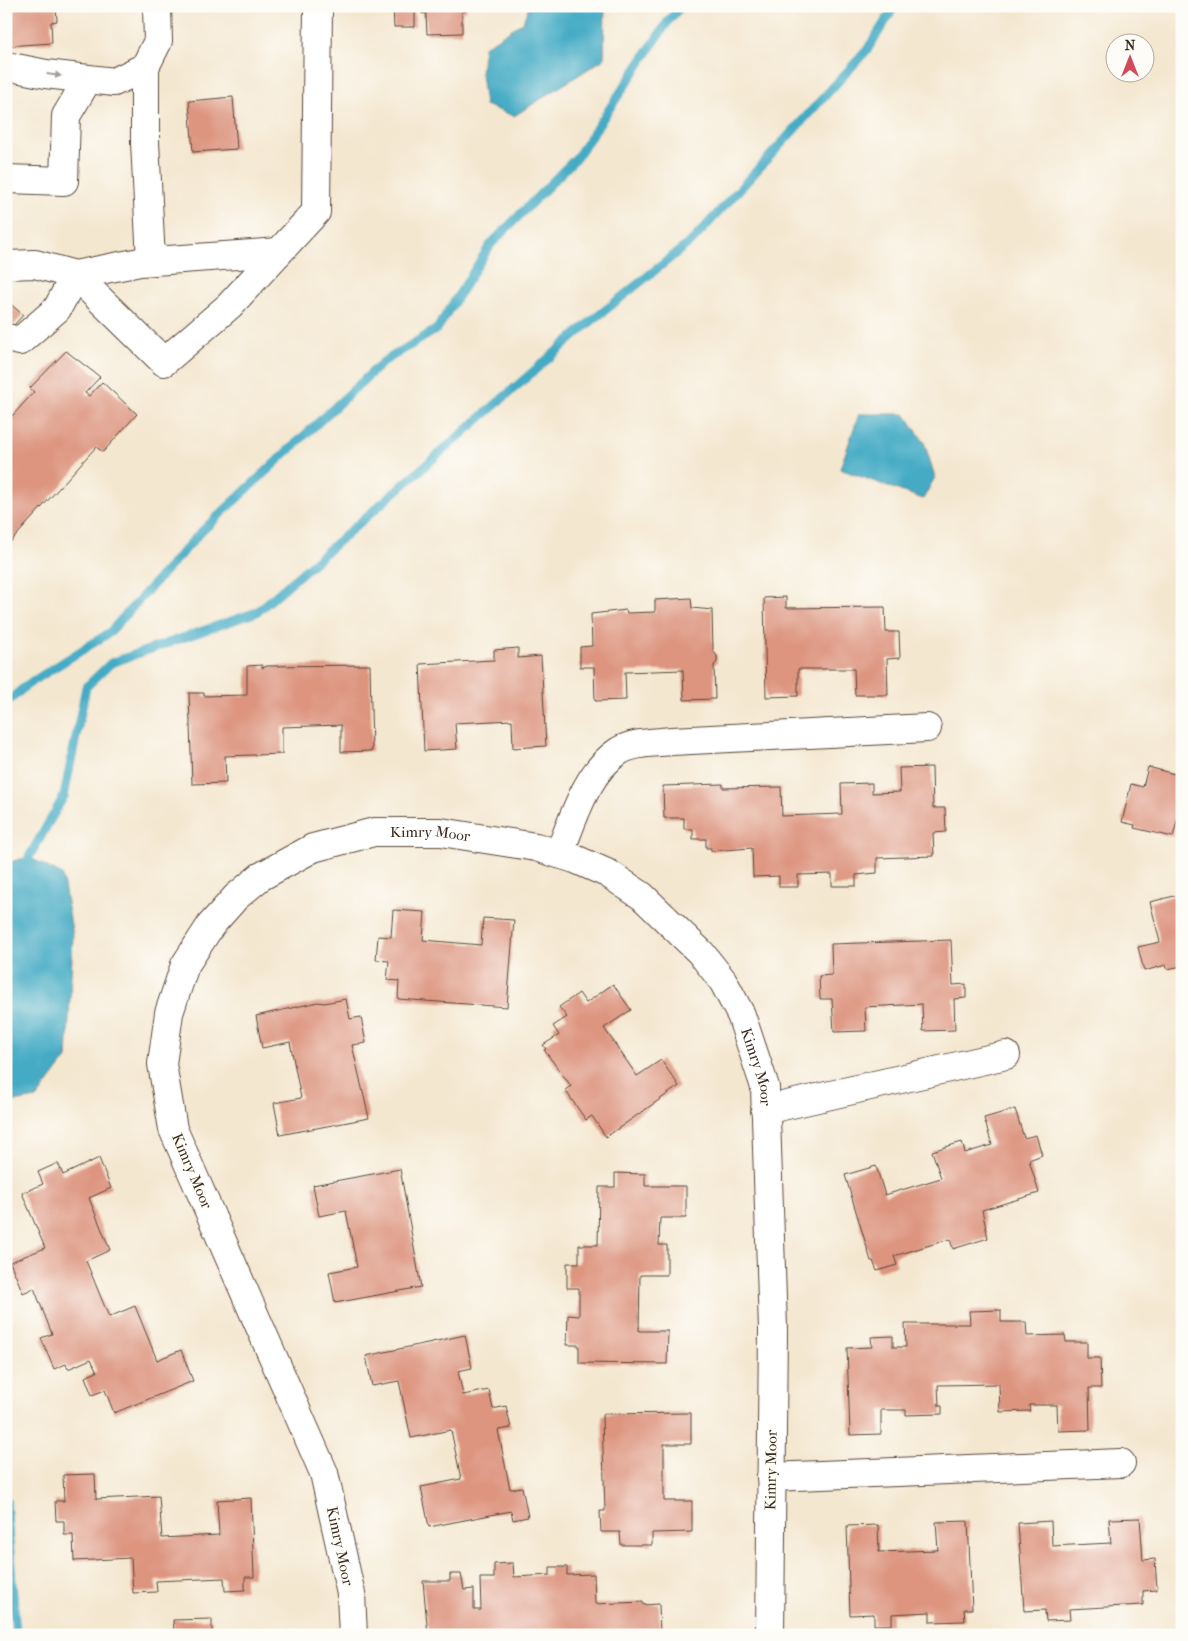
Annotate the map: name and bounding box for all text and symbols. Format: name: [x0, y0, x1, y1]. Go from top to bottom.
north arrow: [1106, 32, 1156, 82]
text: N: [1125, 37, 1136, 54]
one-way arrow: [46, 71, 62, 79]
street label: Kimry Moor: [390, 822, 472, 846]
street label: Kimry Moor: [737, 1026, 775, 1107]
street label: Kimry Moor: [168, 1130, 216, 1212]
street label: Kimry Moor: [761, 1429, 781, 1510]
street label: Kimry Moor: [323, 1505, 357, 1588]

